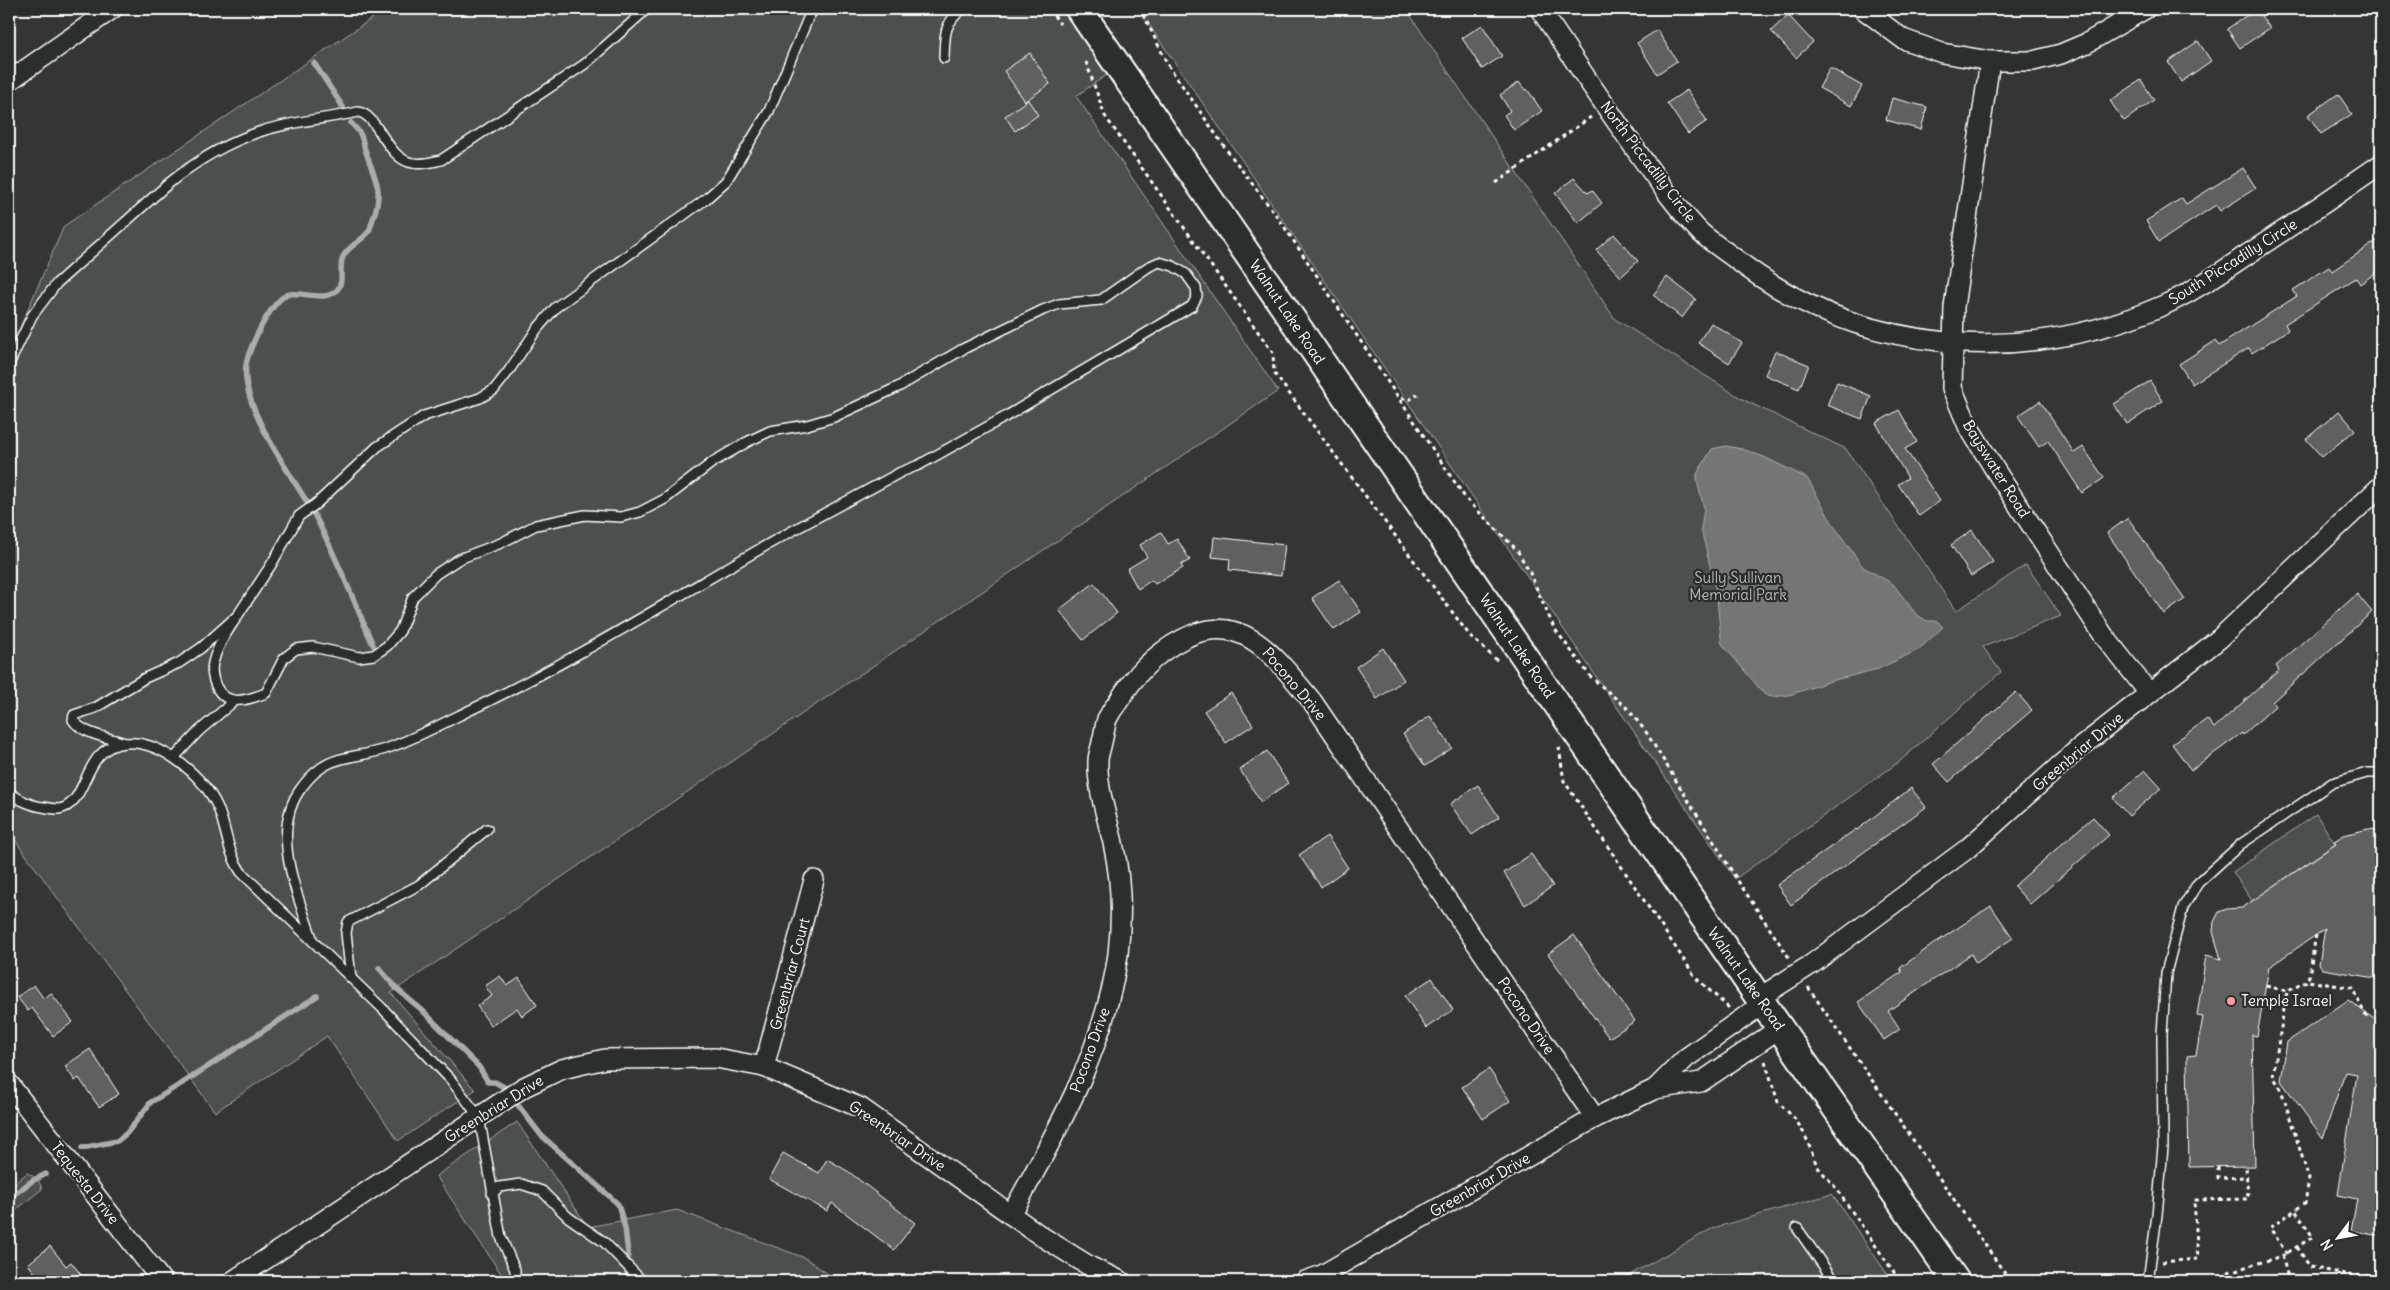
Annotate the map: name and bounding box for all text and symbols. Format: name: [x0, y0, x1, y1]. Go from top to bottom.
street label: North Piccadilly Circle: [1597, 97, 1700, 226]
street label: South Piccadilly Circle: [2165, 214, 2301, 309]
street label: Walnut Lake Road: [1245, 256, 1330, 368]
street label: Bayswater Road: [1959, 416, 2034, 521]
park label: Sully Sullivan Memorial Park: [1689, 568, 1787, 604]
street label: Walnut Lake Road: [1475, 590, 1560, 702]
street label: Pocono Drive: [1258, 643, 1330, 724]
street label: Greenbriar Drive: [2028, 708, 2127, 795]
street label: Greenbriar Court: [765, 916, 814, 1032]
street label: Walnut Lake Road: [1704, 923, 1789, 1034]
street label: Pocono Drive: [1494, 973, 1559, 1058]
place label: Temple Israel: [2241, 991, 2332, 1010]
marker: Temple Israel: [2225, 995, 2237, 1007]
street label: Pocono Drive: [1065, 1005, 1114, 1095]
street label: Greenbriar Drive: [441, 1071, 547, 1147]
street label: Greenbriar Drive: [845, 1096, 949, 1175]
street label: Tequesta Drive: [47, 1138, 123, 1228]
street label: Greenbriar Drive: [1426, 1148, 1533, 1221]
north arrow: [2312, 1212, 2362, 1262]
text: N: [2317, 1236, 2337, 1254]

